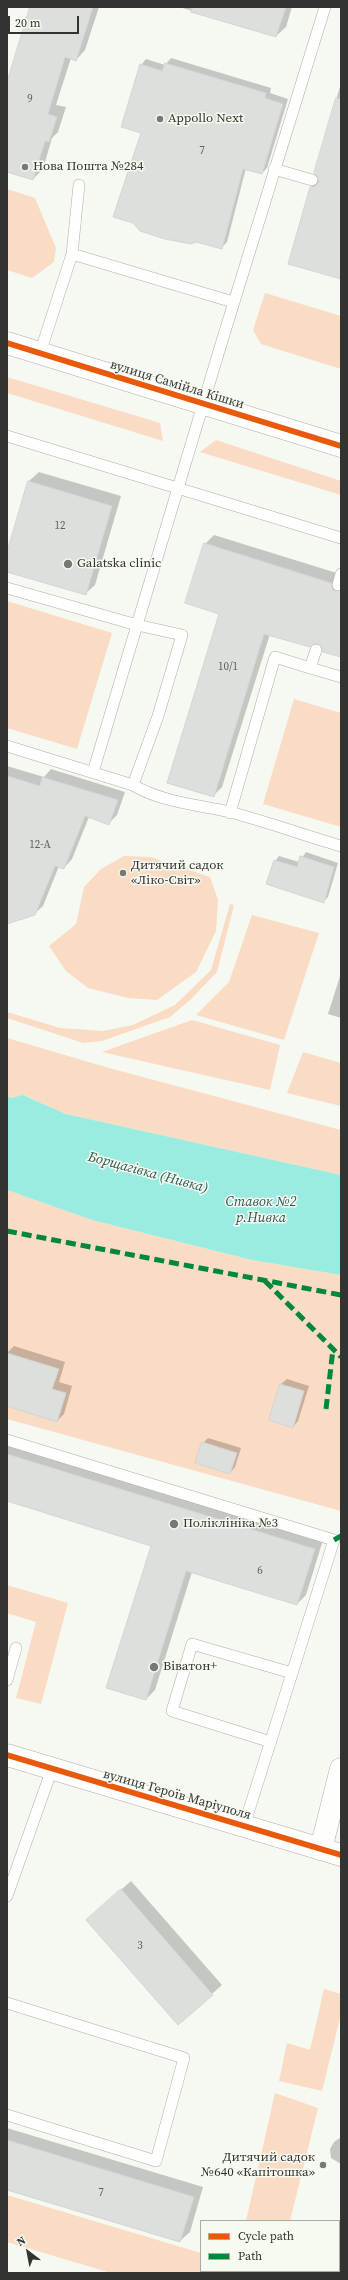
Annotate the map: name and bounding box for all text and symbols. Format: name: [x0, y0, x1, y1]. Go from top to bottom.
scale bar: [10, 8, 81, 34]
text: 20 m: [15, 15, 41, 31]
house number: 9: [27, 92, 33, 106]
place label: Appollo Next: [168, 111, 243, 127]
marker: Appollo Next: [155, 114, 165, 124]
house number: 7: [199, 144, 205, 158]
place label: Нова Пошта №284: [33, 159, 144, 175]
marker: Нова Пошта №284: [20, 162, 30, 172]
street label: вулиця Самійла Кішки: [108, 357, 246, 413]
house number: 12: [55, 519, 65, 533]
place label: Galatska clinic: [77, 556, 161, 572]
marker: Galatska clinic: [62, 558, 74, 570]
house number: 10/1: [218, 660, 238, 674]
house number: 12-А: [29, 838, 51, 852]
place label: Дитячий садок «Ліко-Світ»: [131, 858, 224, 889]
marker: Дитячий садок «Ліко-Світ»: [118, 868, 128, 878]
water label: Борщагівка (Нивка): [86, 1149, 210, 1197]
water label: Ставок №2 р.Нивка: [225, 1194, 297, 1226]
place label: Поліклініка №3: [183, 1516, 278, 1532]
marker: Поліклініка №3: [168, 1518, 180, 1530]
house number: 6: [257, 1564, 263, 1578]
place label: Віватон+: [163, 1659, 217, 1675]
marker: Віватон+: [148, 1661, 160, 1673]
street label: вулиця Героїв Маріуполя: [101, 1766, 253, 1824]
house number: 3: [137, 1939, 143, 1953]
place label: Дитячий садок №640 «Капітошка»: [201, 2150, 315, 2181]
marker: Дитячий садок №640 «Капітошка»: [318, 2160, 328, 2170]
house number: 7: [98, 2186, 104, 2200]
legend: [200, 2220, 340, 2272]
text: Cycle path: [238, 2228, 294, 2244]
north arrow: [8, 2232, 48, 2272]
text: N: [14, 2233, 29, 2250]
text: Path: [238, 2248, 262, 2264]

